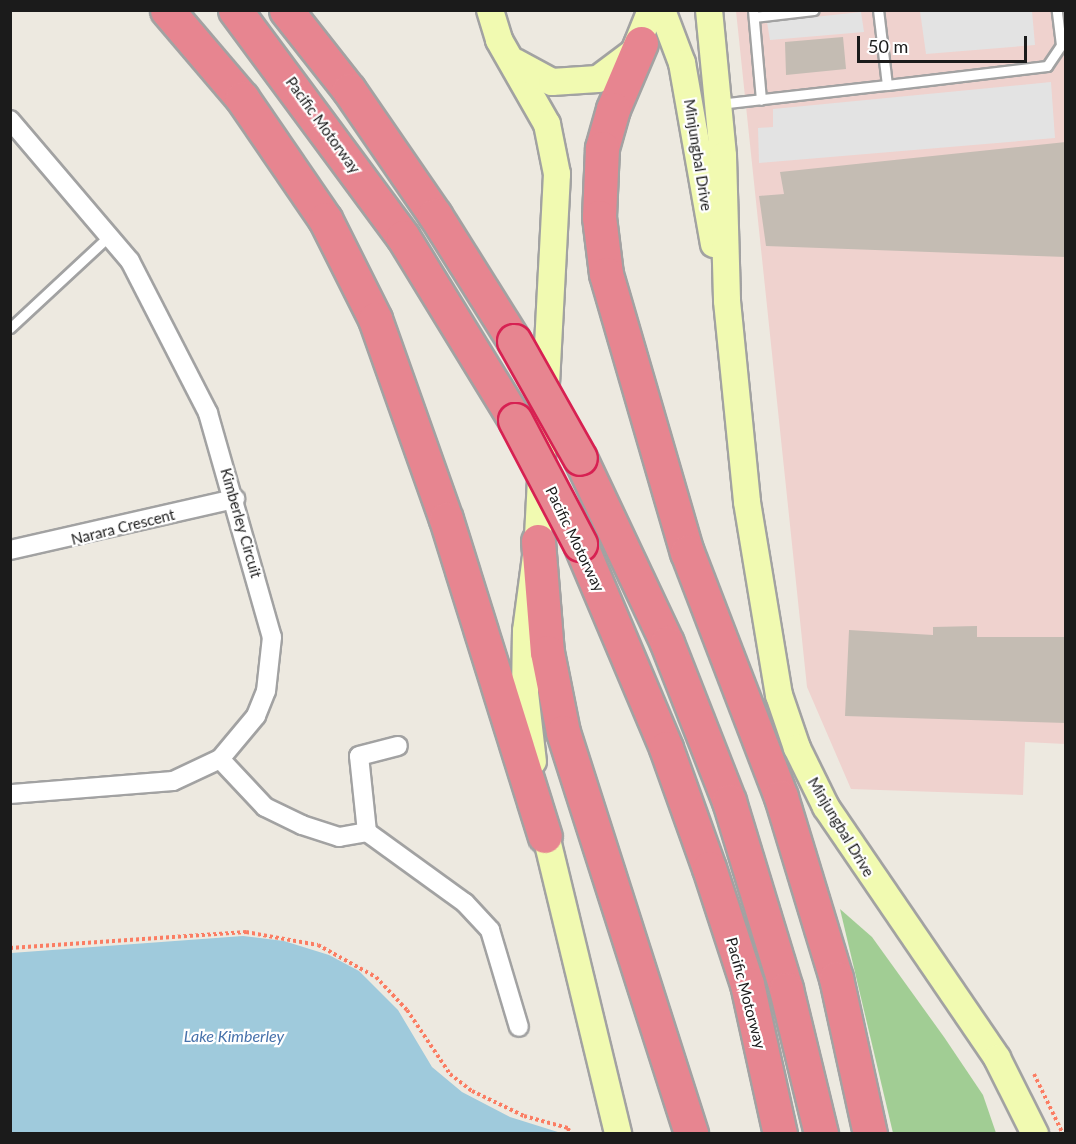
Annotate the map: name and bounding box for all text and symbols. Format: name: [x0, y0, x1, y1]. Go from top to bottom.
scale bar: [860, 24, 1030, 62]
text: 50 m: [868, 35, 908, 57]
street label: Pacific Motorway: [282, 73, 364, 177]
street label: Minjungbal Drive: [680, 98, 716, 212]
street label: Kimberley Circuit: [217, 466, 265, 580]
street label: Pacific Motorway: [542, 484, 608, 594]
street label: Narara Crescent: [69, 505, 177, 549]
street label: Minjungbal Drive: [804, 774, 878, 880]
street label: Pacific Motorway: [722, 935, 770, 1051]
water label: Lake Kimberley: [184, 1026, 284, 1046]

